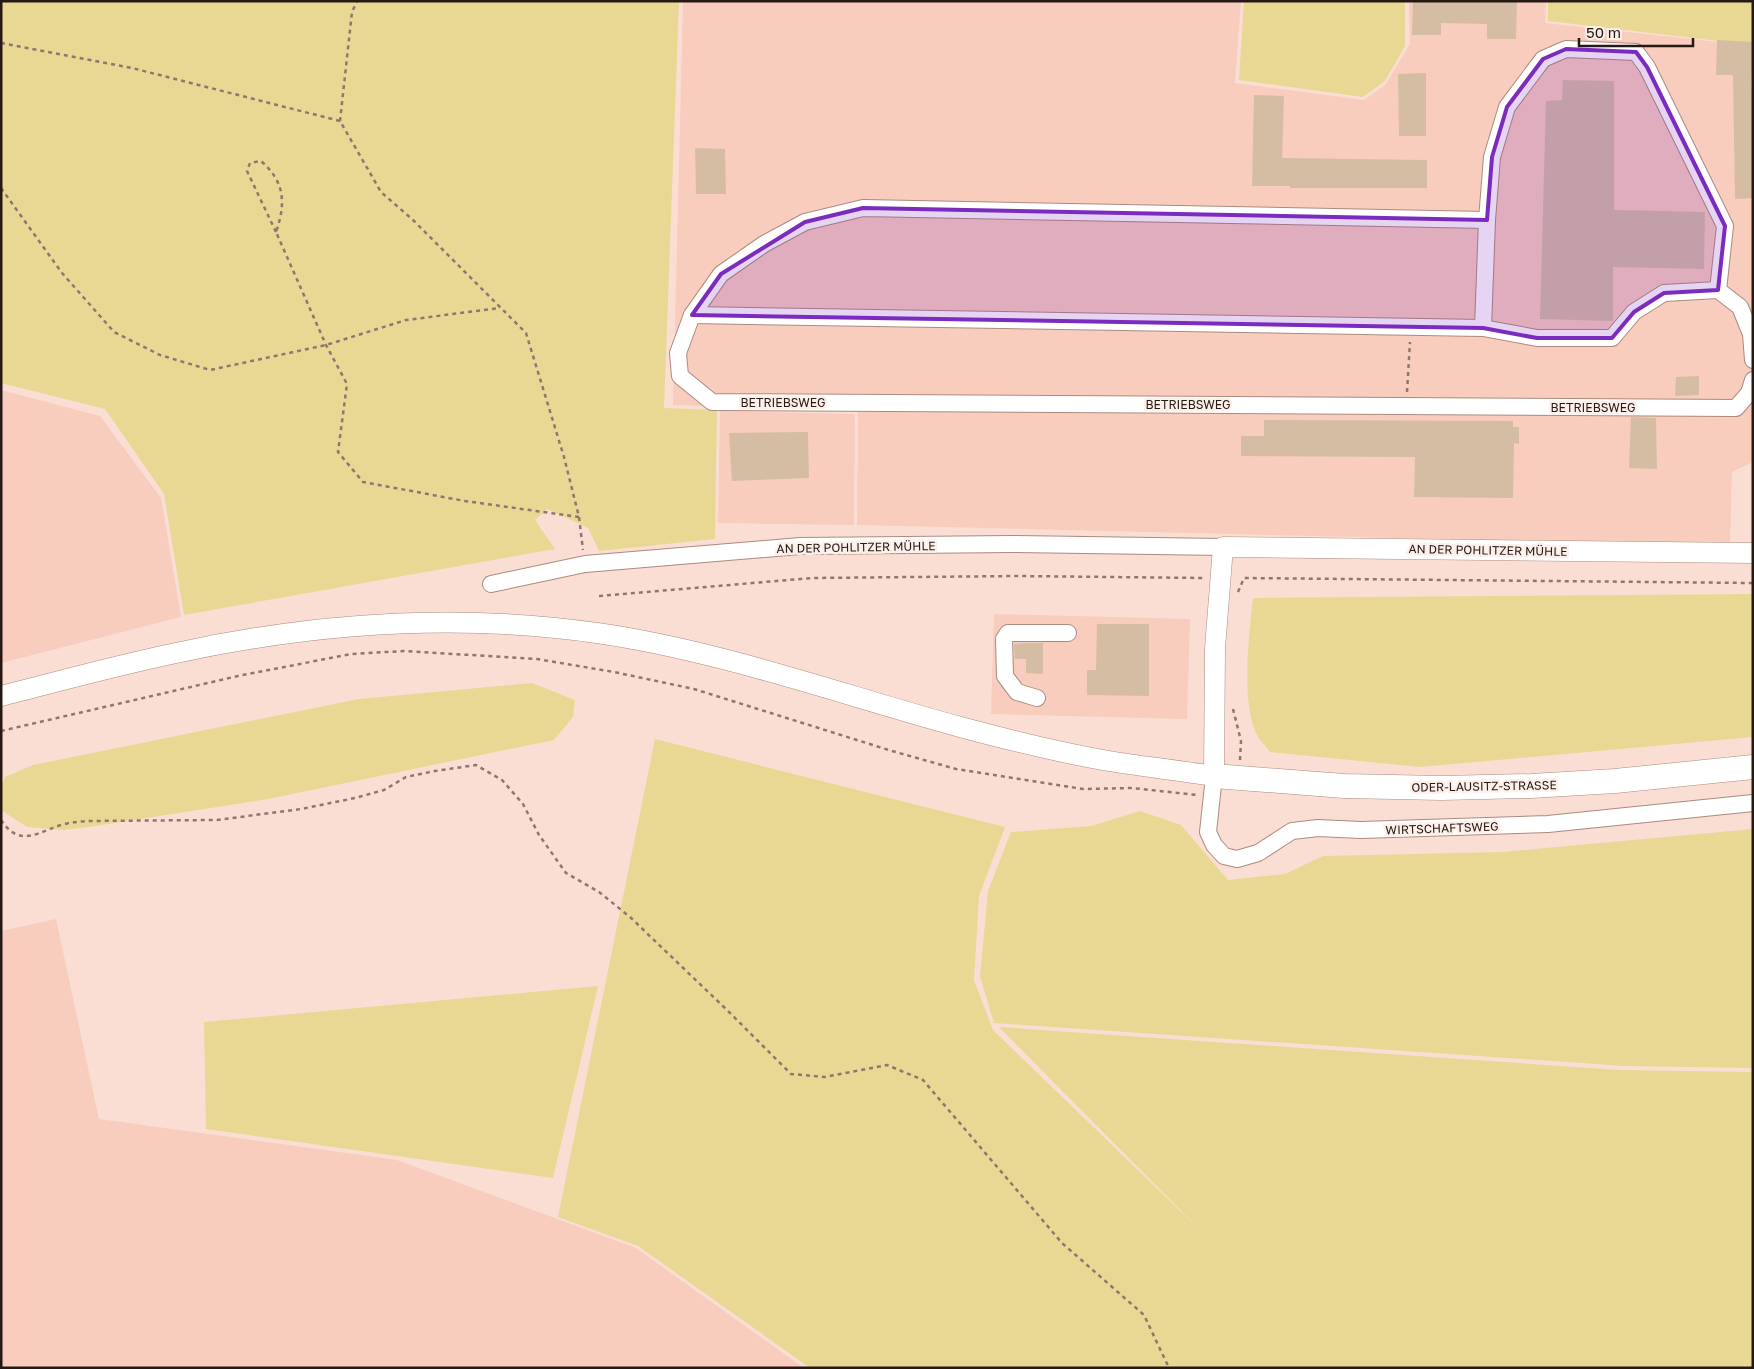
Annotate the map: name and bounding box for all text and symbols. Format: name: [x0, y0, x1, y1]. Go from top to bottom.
scale bar: [1579, 15, 1693, 47]
text: 50 m: [1586, 23, 1621, 41]
street label: BETRIEBSWEG: [740, 395, 826, 410]
street label: BETRIEBSWEG: [1145, 397, 1231, 412]
street label: BETRIEBSWEG: [1550, 400, 1636, 415]
street label: AN DER POHLITZER MÜHLE: [776, 538, 936, 556]
street label: AN DER POHLITZER MÜHLE: [1408, 541, 1568, 559]
street label: ODER-LAUSITZ-STRASSE: [1411, 777, 1557, 795]
street label: WIRTSCHAFTSWEG: [1385, 819, 1499, 837]

